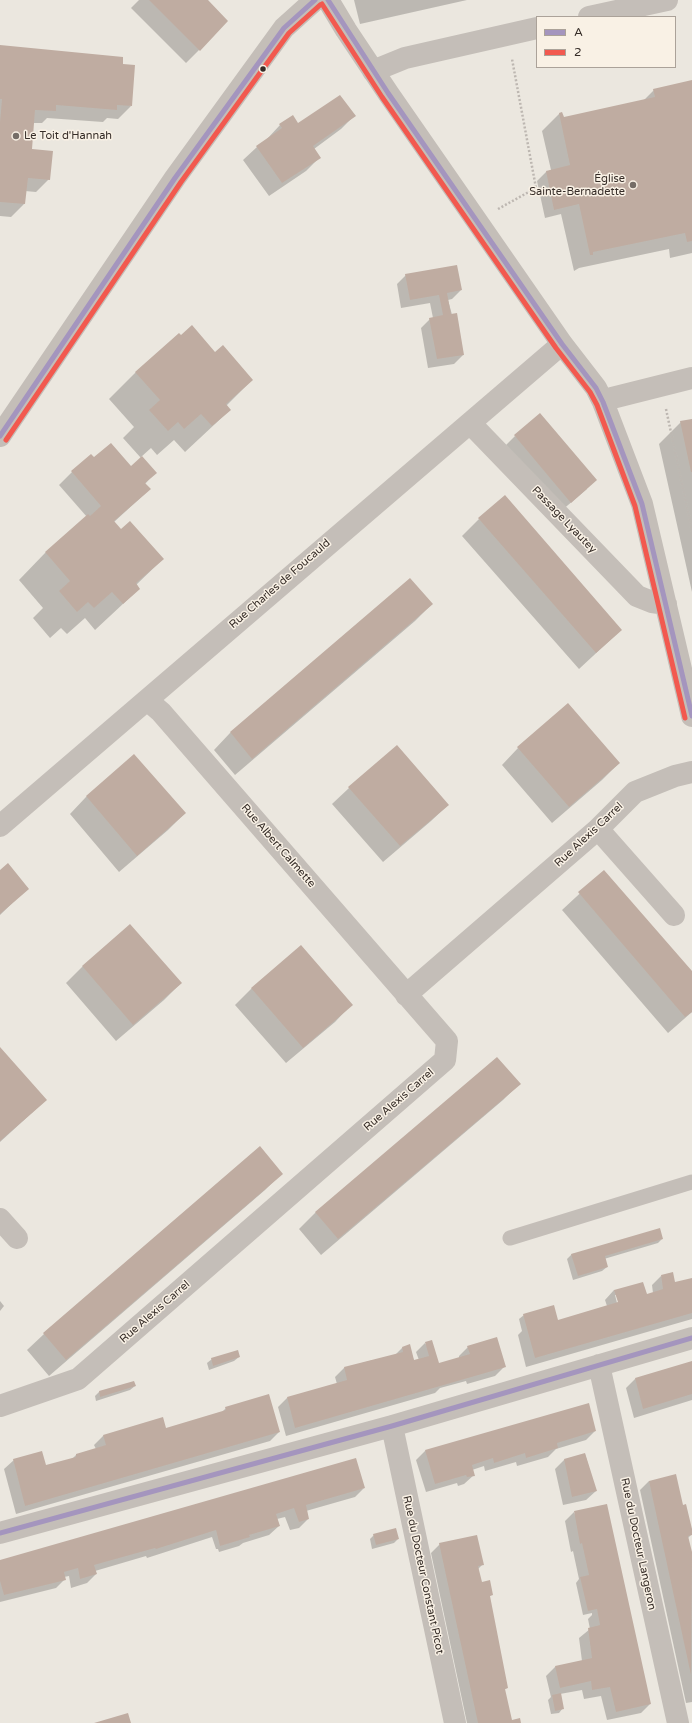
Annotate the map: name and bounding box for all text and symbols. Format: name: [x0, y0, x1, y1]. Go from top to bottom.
legend: [536, 16, 676, 68]
text: A: [574, 25, 583, 39]
text: 2: [574, 45, 582, 59]
unlabelled marker: [258, 64, 268, 74]
place label: Le Toit d'Hannah: [24, 129, 112, 143]
marker: Le Toit d'Hannah: [11, 131, 21, 141]
place label: Église Sainte-Bernadette: [529, 172, 625, 198]
marker: Église Sainte-Bernadette: [628, 180, 638, 190]
street label: Passage Lyautey: [529, 484, 599, 556]
street label: Rue Charles de Foucauld: [227, 537, 333, 631]
street label: Rue Alexis Carrel: [552, 800, 626, 870]
street label: Rue Albert Calmette: [238, 802, 318, 890]
street label: Rue Alexis Carrel: [361, 1066, 437, 1134]
street label: Rue Alexis Carrel: [117, 1278, 193, 1346]
street label: Rue du Docteur Langeron: [618, 1477, 658, 1611]
street label: Rue du Docteur Constant Picot: [400, 1495, 446, 1655]

